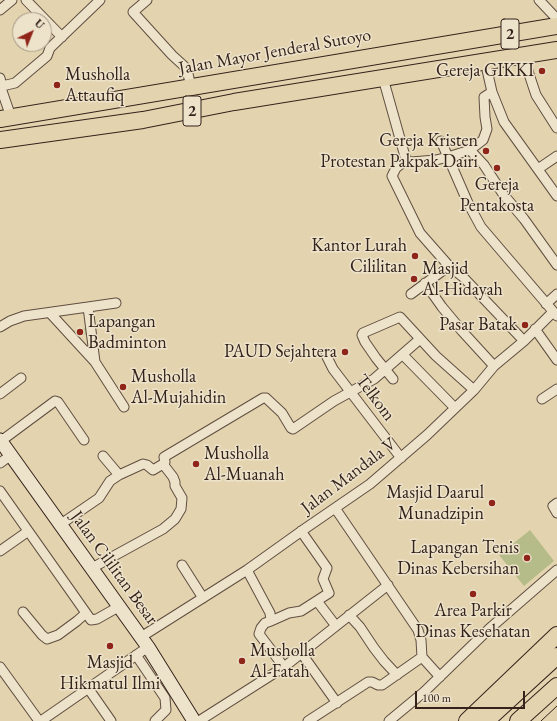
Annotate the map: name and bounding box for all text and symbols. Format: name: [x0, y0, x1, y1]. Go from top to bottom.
north arrow: [12, 12, 52, 52]
text: U: [32, 16, 47, 32]
road number: 2: [501, 19, 519, 49]
street label: Jalan Mayor Jenderal Sutoyo: [177, 24, 373, 80]
place label: Gereja GIKKI: [436, 60, 534, 82]
place label: Musholla Attaufiq: [65, 64, 130, 106]
marker: Gereja GIKKI: [537, 66, 547, 76]
marker: Musholla Attaufiq: [52, 80, 62, 90]
road number: 2: [183, 96, 201, 126]
place label: Gereja Kristen Protestan Pakpak Dairi: [320, 130, 478, 172]
marker: Gereja Kristen Protestan Pakpak Dairi: [481, 146, 491, 156]
marker: Gereja Pentakosta: [492, 163, 502, 173]
place label: Gereja Pentakosta: [460, 174, 534, 216]
place label: Kantor Lurah Cililitan: [311, 235, 407, 278]
marker: Kantor Lurah Cililitan: [410, 251, 420, 261]
place label: Masjid Al-Hidayah: [422, 258, 503, 300]
marker: Masjid Al-Hidayah: [409, 274, 419, 284]
place label: Lapangan Badminton: [88, 311, 167, 354]
place label: Pasar Batak: [439, 314, 517, 336]
marker: Pasar Batak: [520, 320, 530, 330]
marker: Lapangan Badminton: [75, 327, 85, 337]
place label: PAUD Sejahtera: [224, 341, 337, 363]
marker: PAUD Sejahtera: [340, 347, 350, 357]
place label: Musholla Al-Mujahidin: [131, 366, 226, 408]
street label: Telkom: [350, 370, 400, 426]
marker: Musholla Al-Mujahidin: [118, 382, 128, 392]
street label: Jalan Mandala V: [297, 433, 401, 519]
place label: Musholla Al-Muanah: [204, 443, 285, 486]
marker: Musholla Al-Muanah: [191, 459, 201, 469]
place label: Masjid Daarul Munadzipin: [386, 482, 484, 524]
marker: Masjid Daarul Munadzipin: [487, 498, 497, 508]
street label: Jalan Cililitan Besar: [66, 507, 162, 629]
place label: Lapangan Tenis Dinas Kebersihan: [397, 537, 519, 580]
marker: Lapangan Tenis Dinas Kebersihan: [522, 553, 532, 563]
marker: Area Parkir Dinas Kesehatan: [468, 589, 478, 599]
place label: Area Parkir Dinas Kesehatan: [416, 600, 530, 642]
place label: Musholla Al-Fatah: [250, 640, 315, 682]
marker: Masjid Hikmatul Ilmi: [105, 641, 115, 651]
place label: Masjid Hikmatul Ilmi: [60, 652, 160, 694]
marker: Musholla Al-Fatah: [237, 656, 247, 666]
scale bar: [417, 683, 527, 709]
text: 100 m: [422, 690, 451, 706]

